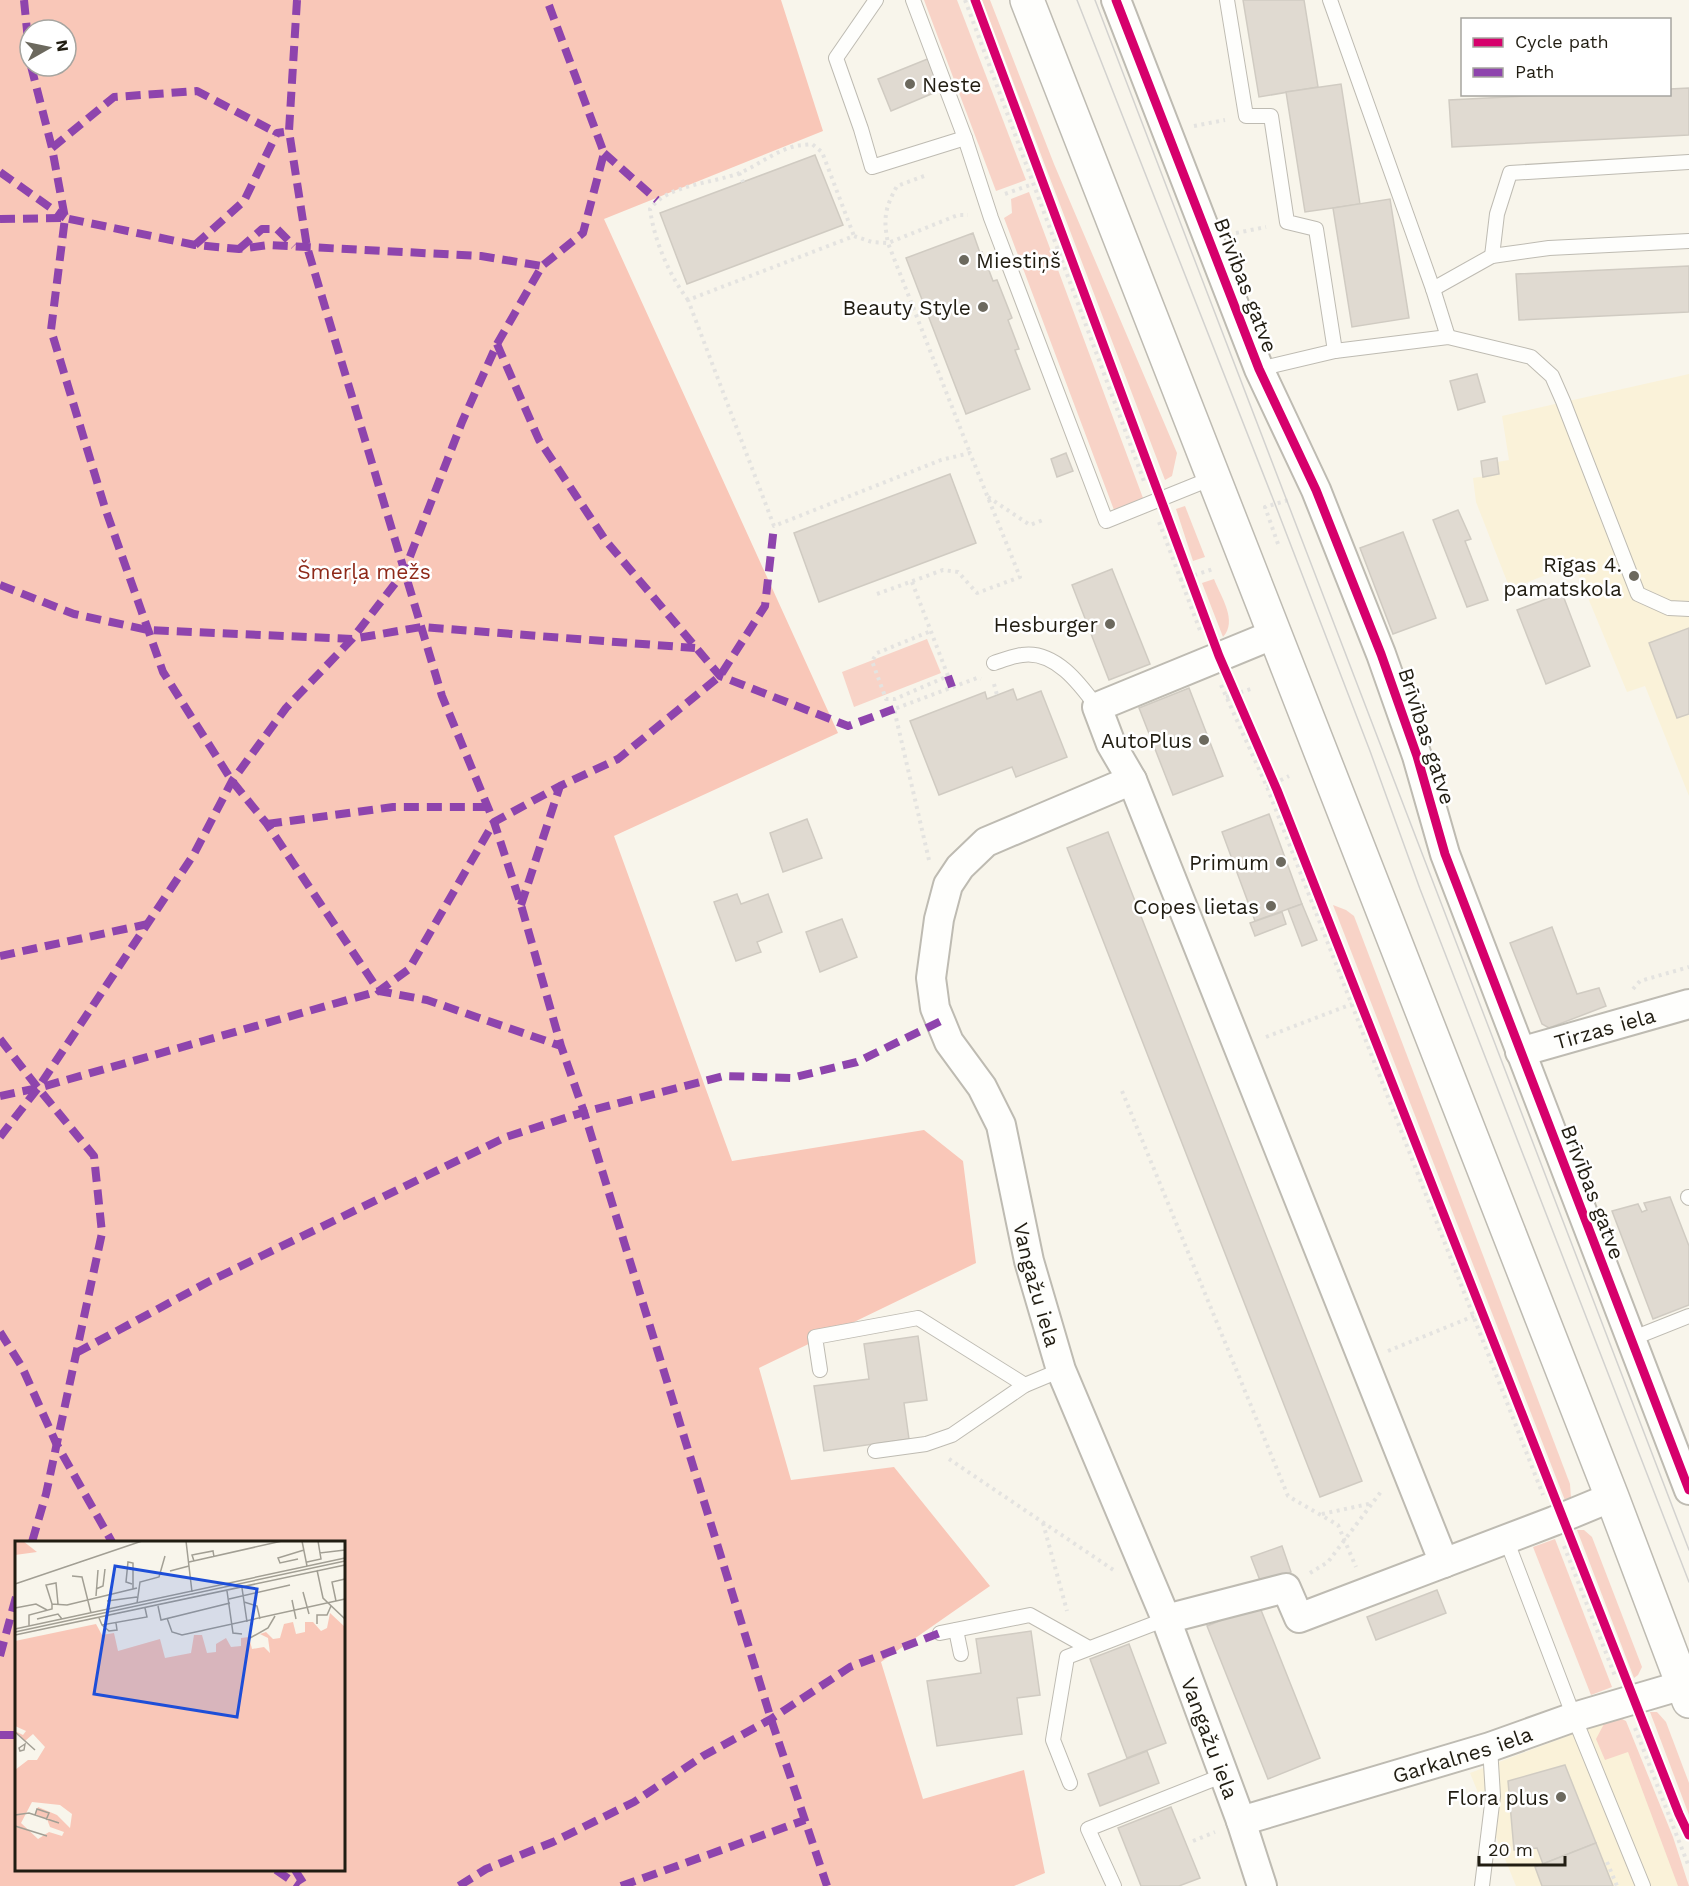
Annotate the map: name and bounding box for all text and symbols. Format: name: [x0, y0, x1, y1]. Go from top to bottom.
north arrow: [18, 18, 78, 78]
legend: [1461, 18, 1671, 96]
text: Cycle path: [1515, 31, 1609, 52]
text: N: [52, 38, 73, 53]
text: Path: [1515, 61, 1555, 82]
place label: Neste: [922, 72, 981, 97]
marker: Neste: [903, 77, 917, 91]
street label: Brīvības gatve: [1209, 214, 1283, 356]
place label: Miestiņš: [976, 248, 1061, 273]
marker: Miestiņš: [957, 253, 971, 267]
place label: Beauty Style: [842, 295, 971, 320]
marker: Beauty Style: [976, 300, 990, 314]
place label: Rīgas 4. pamatskola: [1503, 552, 1622, 601]
park label: Šmerļa mežs: [297, 559, 431, 584]
marker: Rīgas 4. pamatskola: [1627, 569, 1641, 583]
place label: Hesburger: [994, 612, 1098, 637]
marker: Hesburger: [1103, 617, 1117, 631]
street label: Brīvības gatve: [1393, 665, 1461, 807]
place label: AutoPlus: [1101, 728, 1192, 753]
marker: AutoPlus: [1197, 733, 1211, 747]
place label: Primum: [1189, 850, 1269, 875]
marker: Primum: [1274, 855, 1288, 869]
place label: Copes lietas: [1133, 894, 1259, 919]
marker: Copes lietas: [1264, 899, 1278, 913]
street label: Tirzas iela: [1551, 1002, 1658, 1054]
street label: Brīvības gatve: [1556, 1121, 1630, 1263]
street label: Vangažu iela: [1009, 1220, 1066, 1350]
inset map: [15, 1541, 345, 1871]
street label: Vangažu iela: [1176, 1674, 1244, 1802]
street label: Garkalnes iela: [1389, 1720, 1536, 1788]
place label: Flora plus: [1447, 1785, 1549, 1810]
marker: Flora plus: [1554, 1790, 1568, 1804]
scale bar: [1479, 1829, 1564, 1867]
text: 20 m: [1488, 1839, 1533, 1860]

